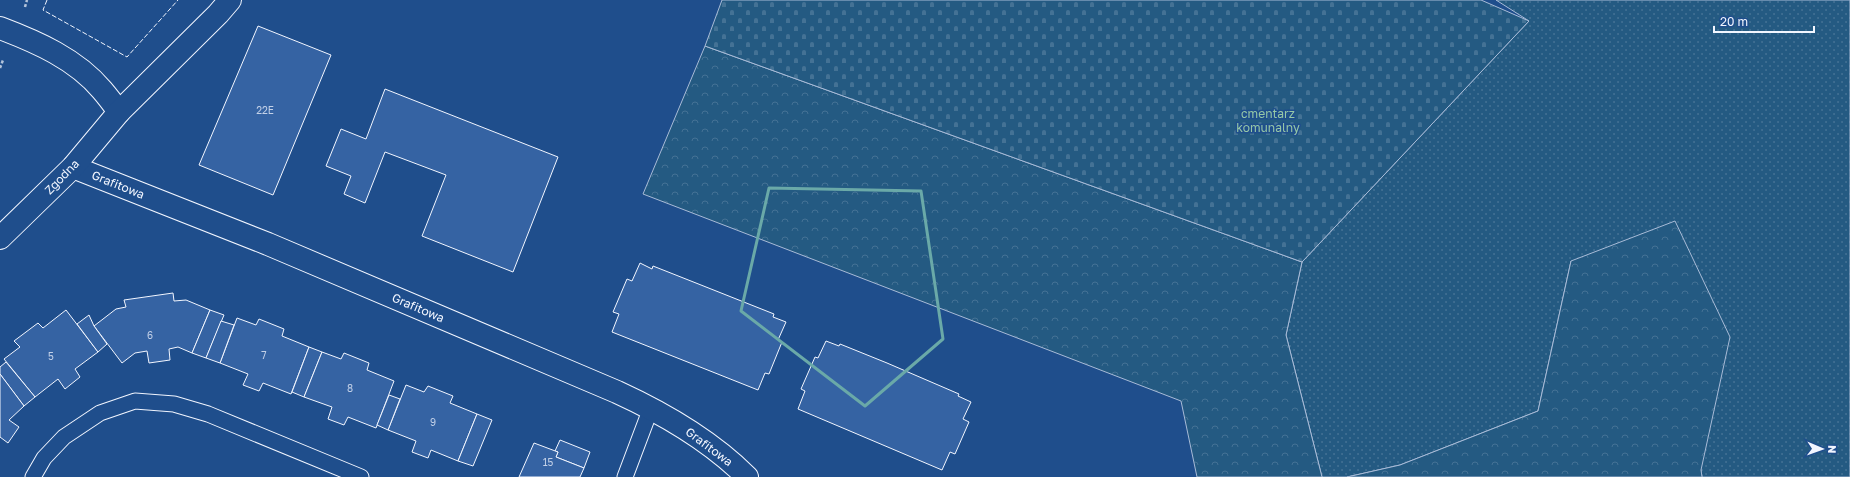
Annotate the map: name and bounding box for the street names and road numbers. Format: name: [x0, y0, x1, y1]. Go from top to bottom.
street label: Zgodna: [41, 156, 82, 197]
street label: Grafitowa: [90, 167, 147, 202]
street label: Grafitowa: [390, 290, 447, 325]
street label: Grafitowa: [683, 424, 736, 469]

